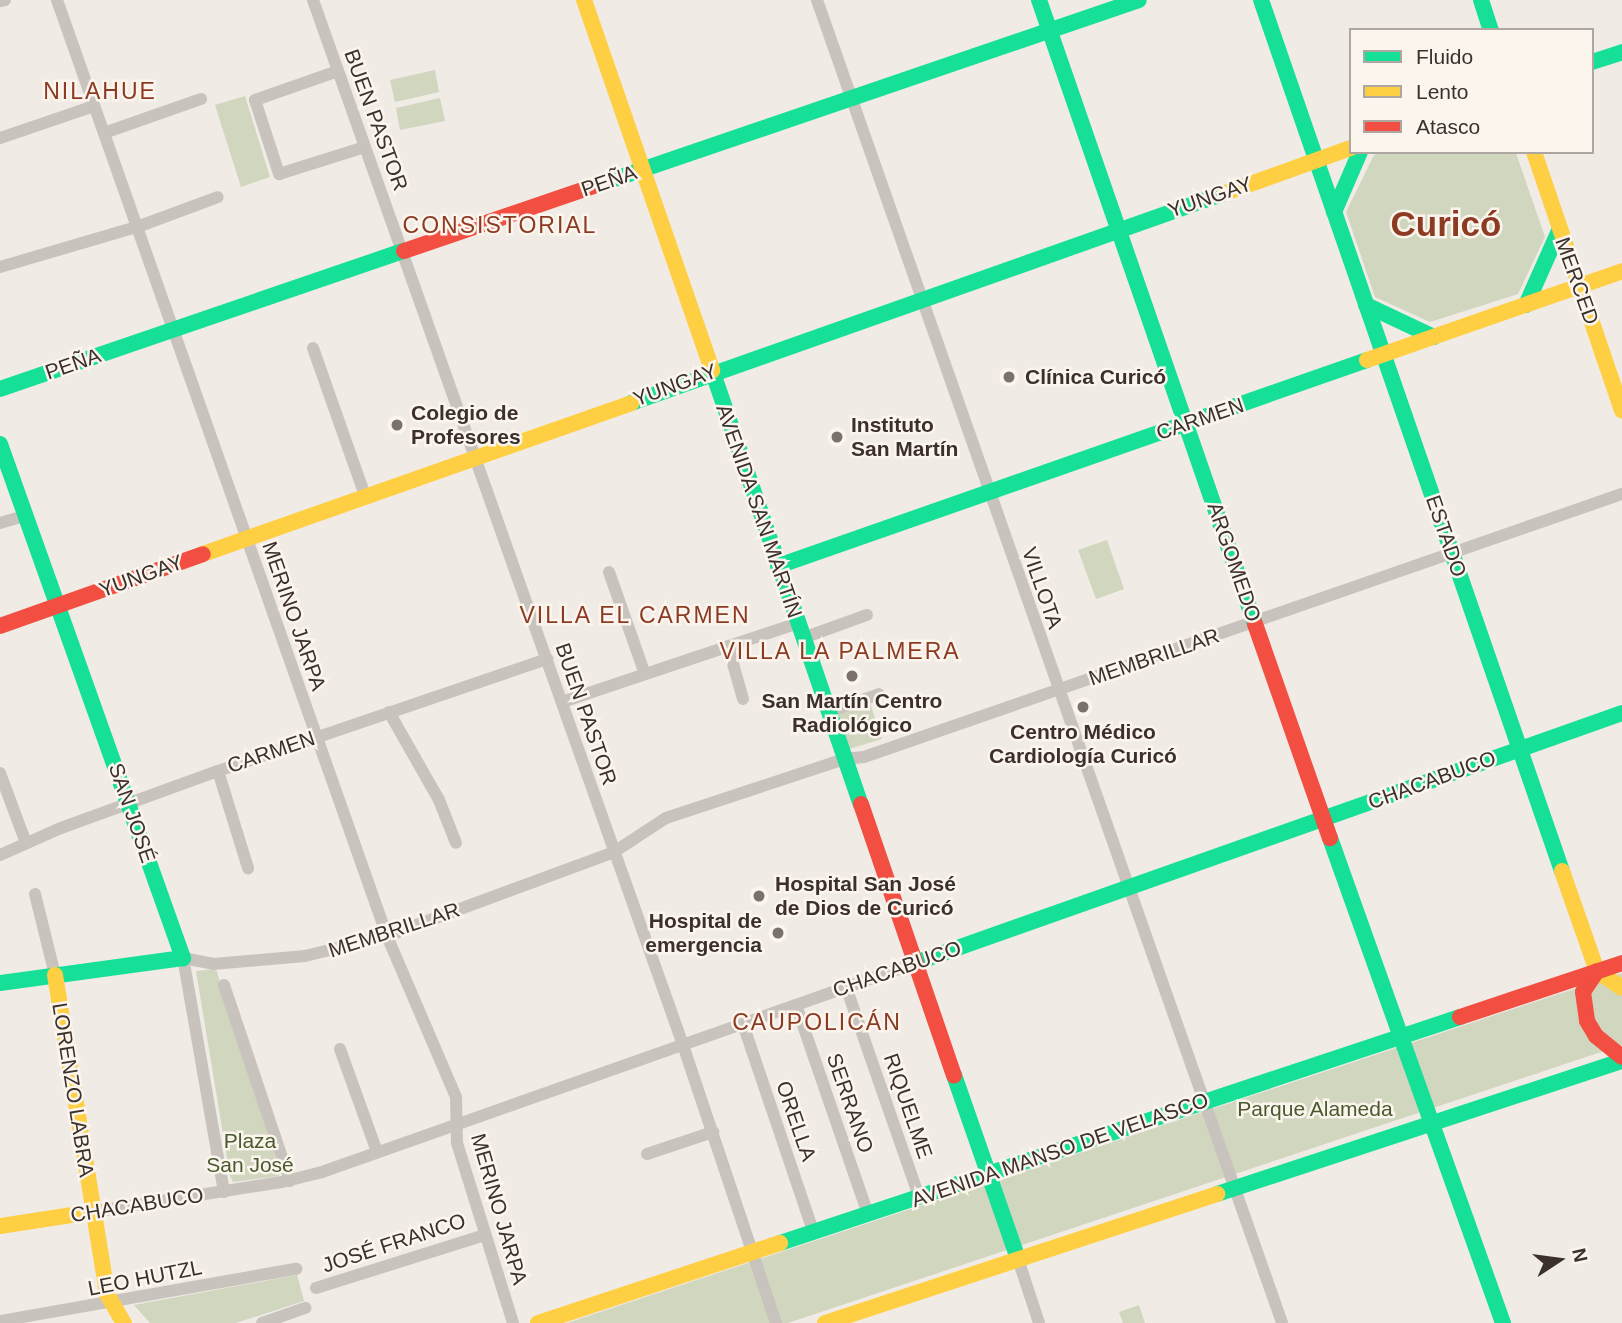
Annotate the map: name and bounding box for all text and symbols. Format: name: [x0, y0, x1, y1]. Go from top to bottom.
legend: [1349, 28, 1594, 154]
text: Fluido: [1416, 45, 1473, 68]
street label: BUEN PASTOR: [339, 46, 413, 194]
district label: NILAHUE: [44, 77, 156, 105]
text: Lento: [1416, 80, 1469, 103]
text: Atasco: [1416, 115, 1480, 138]
street label: PEÑA: [578, 160, 640, 202]
street label: YUNGAY: [1165, 171, 1255, 223]
district label: Curicó: [1391, 203, 1501, 245]
district label: CONSISTORIAL: [404, 211, 596, 239]
street label: MERCED: [1550, 234, 1604, 328]
street label: PEÑA: [42, 343, 104, 385]
street label: YUNGAY: [630, 358, 720, 412]
place label: Clínica Curicó: [1025, 364, 1166, 390]
marker: Clínica Curicó: [999, 367, 1019, 387]
street label: CARMEN: [1153, 392, 1247, 446]
place label: Colegio de Profesores: [411, 400, 521, 450]
street label: AVENIDA SAN MARTÍN: [710, 400, 808, 622]
place label: Instituto San Martín: [851, 412, 958, 462]
marker: Colegio de Profesores: [389, 417, 405, 433]
marker: Instituto San Martín: [829, 429, 845, 445]
street label: ESTADO: [1420, 492, 1472, 580]
street label: ARGOMEDO: [1202, 499, 1266, 625]
street label: MERINO JARPA: [257, 538, 331, 694]
street label: VILLOTA: [1016, 544, 1068, 632]
street label: YUNGAY: [96, 549, 186, 603]
district label: VILLA EL CARMEN: [520, 601, 750, 629]
street label: MEMBRILLAR: [1085, 623, 1223, 691]
district label: VILLA LA PALMERA: [720, 637, 960, 665]
street label: BUEN PASTOR: [550, 640, 622, 788]
marker: San Martín Centro Radiológico: [842, 666, 862, 686]
place label: San Martín Centro Radiológico: [762, 688, 942, 738]
marker: Centro Médico Cardiología Curicó: [1073, 697, 1093, 717]
place label: Centro Médico Cardiología Curicó: [989, 719, 1177, 769]
street label: CARMEN: [224, 725, 318, 779]
street label: CHACABUCO: [1365, 745, 1499, 815]
street label: SAN JOSÉ: [103, 760, 161, 866]
place label: Hospital San José de Dios de Curicó: [775, 871, 956, 921]
marker: Hospital San José de Dios de Curicó: [749, 886, 769, 906]
street label: MEMBRILLAR: [325, 897, 463, 963]
place label: Hospital de emergencia: [645, 908, 762, 958]
marker: Hospital de emergencia: [768, 923, 788, 943]
street label: CHACABUCO: [829, 935, 965, 1003]
street label: LORENZO LABRA: [47, 1001, 99, 1179]
district label: CAUPOLICÁN: [733, 1008, 901, 1036]
street label: SERRANO: [821, 1050, 879, 1156]
street label: RIQUELME: [878, 1050, 938, 1162]
street label: ORELLA: [771, 1078, 821, 1164]
street label: AVENIDA MANSO DE VELASCO: [908, 1087, 1212, 1213]
park label: Parque Alameda: [1237, 1096, 1393, 1122]
park label: Plaza San José: [206, 1128, 294, 1178]
street label: MERINO JARPA: [465, 1131, 533, 1287]
street label: CHACABUCO: [69, 1182, 205, 1228]
street label: JOSÉ FRANCO: [319, 1208, 469, 1278]
north arrow: [1524, 1225, 1594, 1295]
text: N: [1568, 1246, 1592, 1264]
street label: LEO HUTZL: [86, 1255, 204, 1301]

